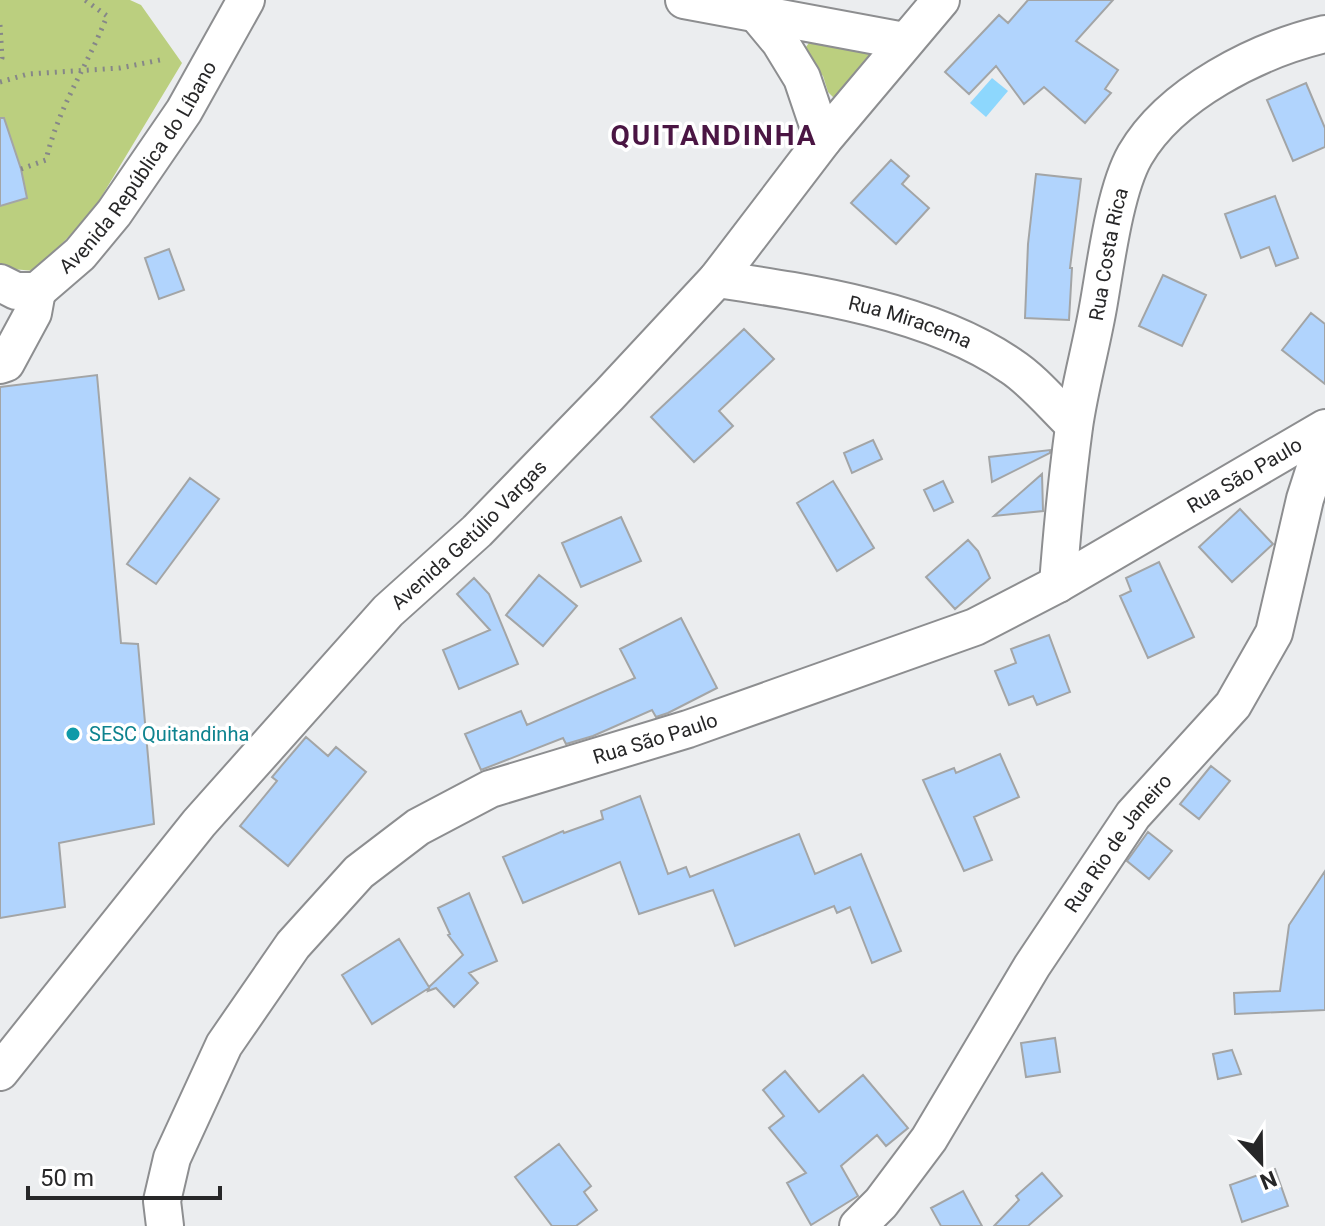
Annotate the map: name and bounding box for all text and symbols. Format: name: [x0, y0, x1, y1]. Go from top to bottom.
street label: Avenida República do Líbano: [54, 57, 222, 279]
district label: QUITANDINHA: [611, 119, 817, 152]
street label: Rua Costa Rica: [1084, 185, 1133, 323]
street label: Rua Miracema: [846, 290, 976, 353]
street label: Rua São Paulo: [1183, 432, 1306, 518]
street label: Avenida Getúlio Vargas: [386, 455, 551, 614]
street label: Rua São Paulo: [590, 708, 721, 769]
place label: SESC Quitandinha: [89, 722, 249, 746]
marker: SESC Quitandinha: [64, 725, 82, 743]
street label: Rua Rio de Janeiro: [1059, 769, 1177, 917]
north arrow: [1221, 1122, 1301, 1202]
scale bar: [28, 1150, 220, 1200]
text: 50 m: [40, 1164, 94, 1192]
text: N: [1256, 1166, 1280, 1195]

